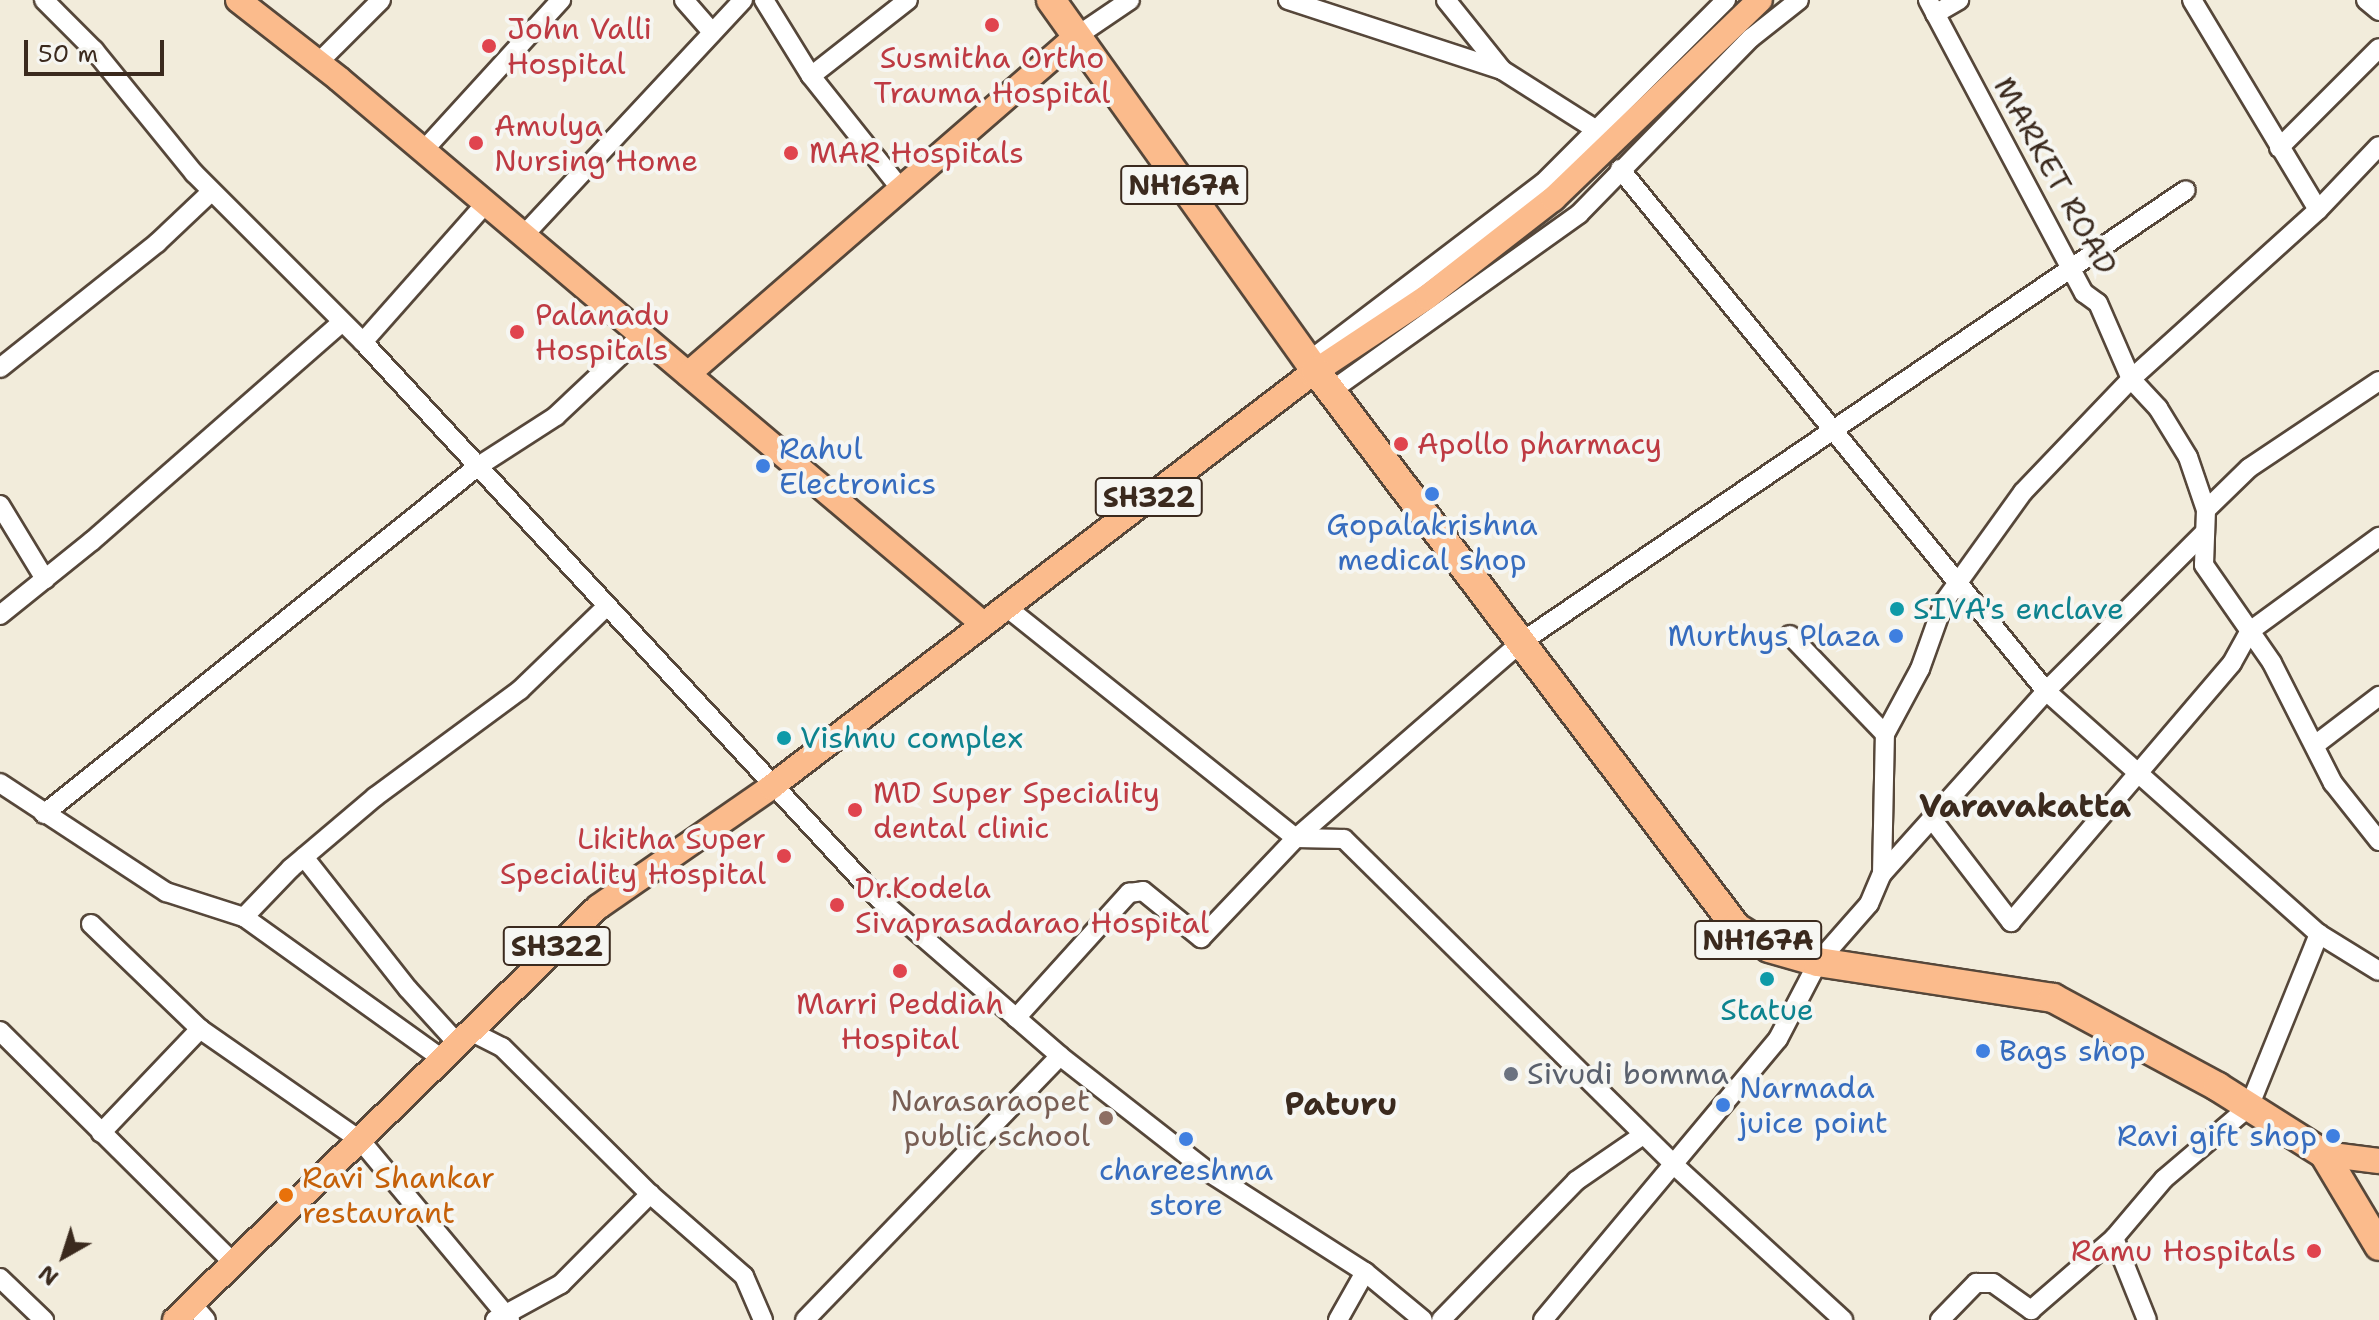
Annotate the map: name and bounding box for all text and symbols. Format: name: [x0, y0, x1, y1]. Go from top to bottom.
place label: John Valli Hospital: [507, 11, 652, 82]
marker: Susmitha Ortho Trauma Hospital: [981, 14, 1003, 36]
scale bar: [28, 24, 168, 74]
marker: John Valli Hospital: [478, 35, 500, 57]
text: 50 m: [38, 38, 98, 70]
place label: Susmitha Ortho Trauma Hospital: [874, 40, 1110, 110]
street label: MARKET ROAD: [1986, 71, 2124, 281]
place label: Amulya Nursing Home: [494, 108, 698, 178]
marker: Amulya Nursing Home: [465, 132, 487, 154]
place label: MAR Hospitals: [809, 135, 1024, 171]
marker: MAR Hospitals: [780, 142, 802, 164]
road number: NH167A: [1120, 161, 1248, 209]
place label: Palanadu Hospitals: [535, 297, 670, 368]
marker: Palanadu Hospitals: [506, 321, 528, 343]
place label: Apollo pharmacy: [1417, 426, 1662, 462]
place label: Rahul Electronics: [779, 431, 936, 502]
marker: Apollo pharmacy: [1392, 435, 1410, 453]
marker: Rahul Electronics: [754, 457, 772, 475]
road number: SH322: [1093, 473, 1205, 521]
marker: Gopalakrishna medical shop: [1423, 485, 1441, 503]
place label: Gopalakrishna medical shop: [1326, 507, 1538, 578]
place label: SIVA's enclave: [1913, 591, 2124, 627]
marker: SIVA's enclave: [1888, 600, 1906, 618]
place label: Murthys Plaza: [1668, 618, 1880, 654]
marker: Murthys Plaza: [1887, 627, 1905, 645]
place label: Vishnu complex: [800, 720, 1023, 756]
marker: Vishnu complex: [775, 729, 793, 747]
place label: MD Super Speciality dental clinic: [873, 775, 1160, 846]
district label: Varavakatta: [1919, 787, 2131, 825]
marker: MD Super Speciality dental clinic: [844, 799, 866, 821]
place label: Likitha Super Speciality Hospital: [500, 821, 766, 892]
marker: Likitha Super Speciality Hospital: [773, 845, 795, 867]
place label: Dr.Kodela Sivaprasadarao Hospital: [855, 870, 1209, 940]
marker: Dr.Kodela Sivaprasadarao Hospital: [826, 894, 848, 916]
road number: NH167A: [1694, 916, 1822, 964]
road number: SH322: [501, 922, 613, 970]
marker: Marri Peddiah Hospital: [889, 960, 911, 982]
marker: Statue: [1758, 970, 1776, 988]
place label: Marri Peddiah Hospital: [796, 986, 1004, 1056]
place label: Statue: [1720, 992, 1814, 1028]
place label: Bags shop: [1999, 1033, 2146, 1069]
marker: Bags shop: [1974, 1042, 1992, 1060]
place label: Sivudi bomma: [1527, 1056, 1729, 1092]
marker: Sivudi bomma: [1502, 1065, 1520, 1083]
place label: Narmada juice point: [1739, 1070, 1888, 1140]
place label: Narasaraopet public school: [890, 1083, 1090, 1154]
district label: Paturu: [1285, 1085, 1397, 1123]
marker: Narmada juice point: [1714, 1096, 1732, 1114]
marker: Narasaraopet public school: [1097, 1109, 1115, 1127]
place label: Ravi gift shop: [2117, 1118, 2317, 1154]
marker: Ravi gift shop: [2324, 1127, 2342, 1145]
marker: chareeshma store: [1177, 1130, 1195, 1148]
place label: chareeshma store: [1099, 1152, 1273, 1222]
place label: Ravi Shankar restaurant: [302, 1160, 495, 1230]
marker: Ravi Shankar restaurant: [277, 1186, 295, 1204]
north arrow: [24, 1216, 104, 1296]
place label: Ramu Hospitals: [2071, 1233, 2296, 1269]
marker: Ramu Hospitals: [2303, 1240, 2325, 1262]
text: N: [33, 1258, 64, 1292]

